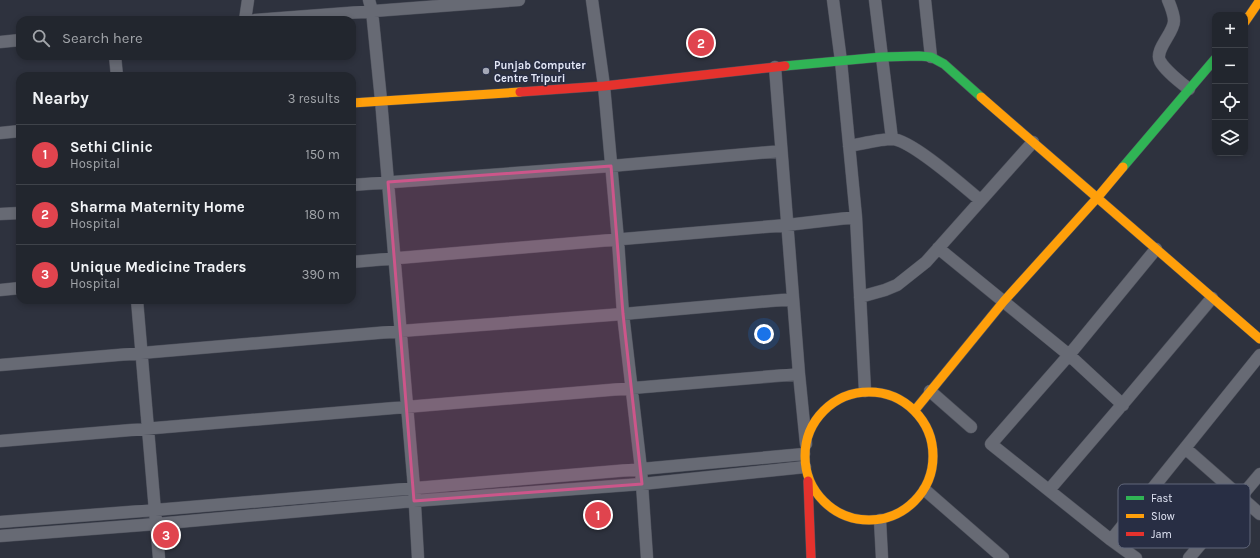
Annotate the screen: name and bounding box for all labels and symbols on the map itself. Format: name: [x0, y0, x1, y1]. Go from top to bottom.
pin: 2: [688, 28, 714, 58]
place label: Punjab Computer Centre Tripuri: [494, 59, 586, 85]
marker: Punjab Computer Centre Tripuri: [481, 66, 491, 76]
your location: [754, 324, 774, 344]
legend: [1118, 484, 1250, 548]
text: Fast: [1151, 492, 1172, 505]
pin: 1: [585, 500, 611, 530]
text: Slow: [1151, 510, 1175, 523]
pin: 3: [153, 520, 179, 550]
text: Jam: [1151, 528, 1172, 541]

